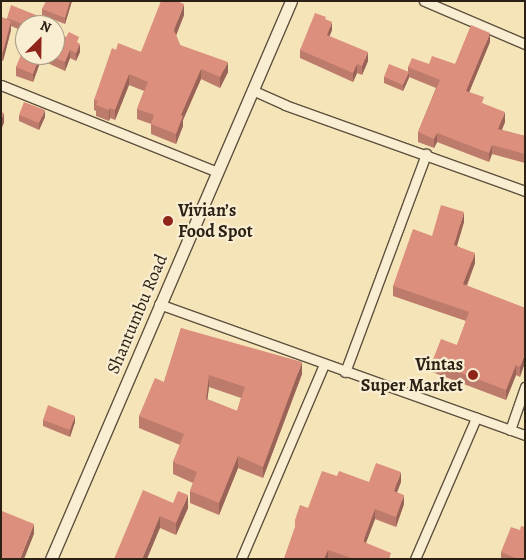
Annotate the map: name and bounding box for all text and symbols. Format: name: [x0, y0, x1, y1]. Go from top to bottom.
north arrow: [15, 15, 65, 65]
text: N: [37, 16, 54, 37]
place label: Vivian’s Food Spot: [178, 200, 253, 242]
marker: Vivian’s Food Spot: [162, 215, 174, 227]
street label: Shantumbu Road: [102, 251, 172, 377]
place label: Vintas Super Market: [361, 354, 463, 396]
marker: Vintas Super Market: [467, 369, 479, 381]

